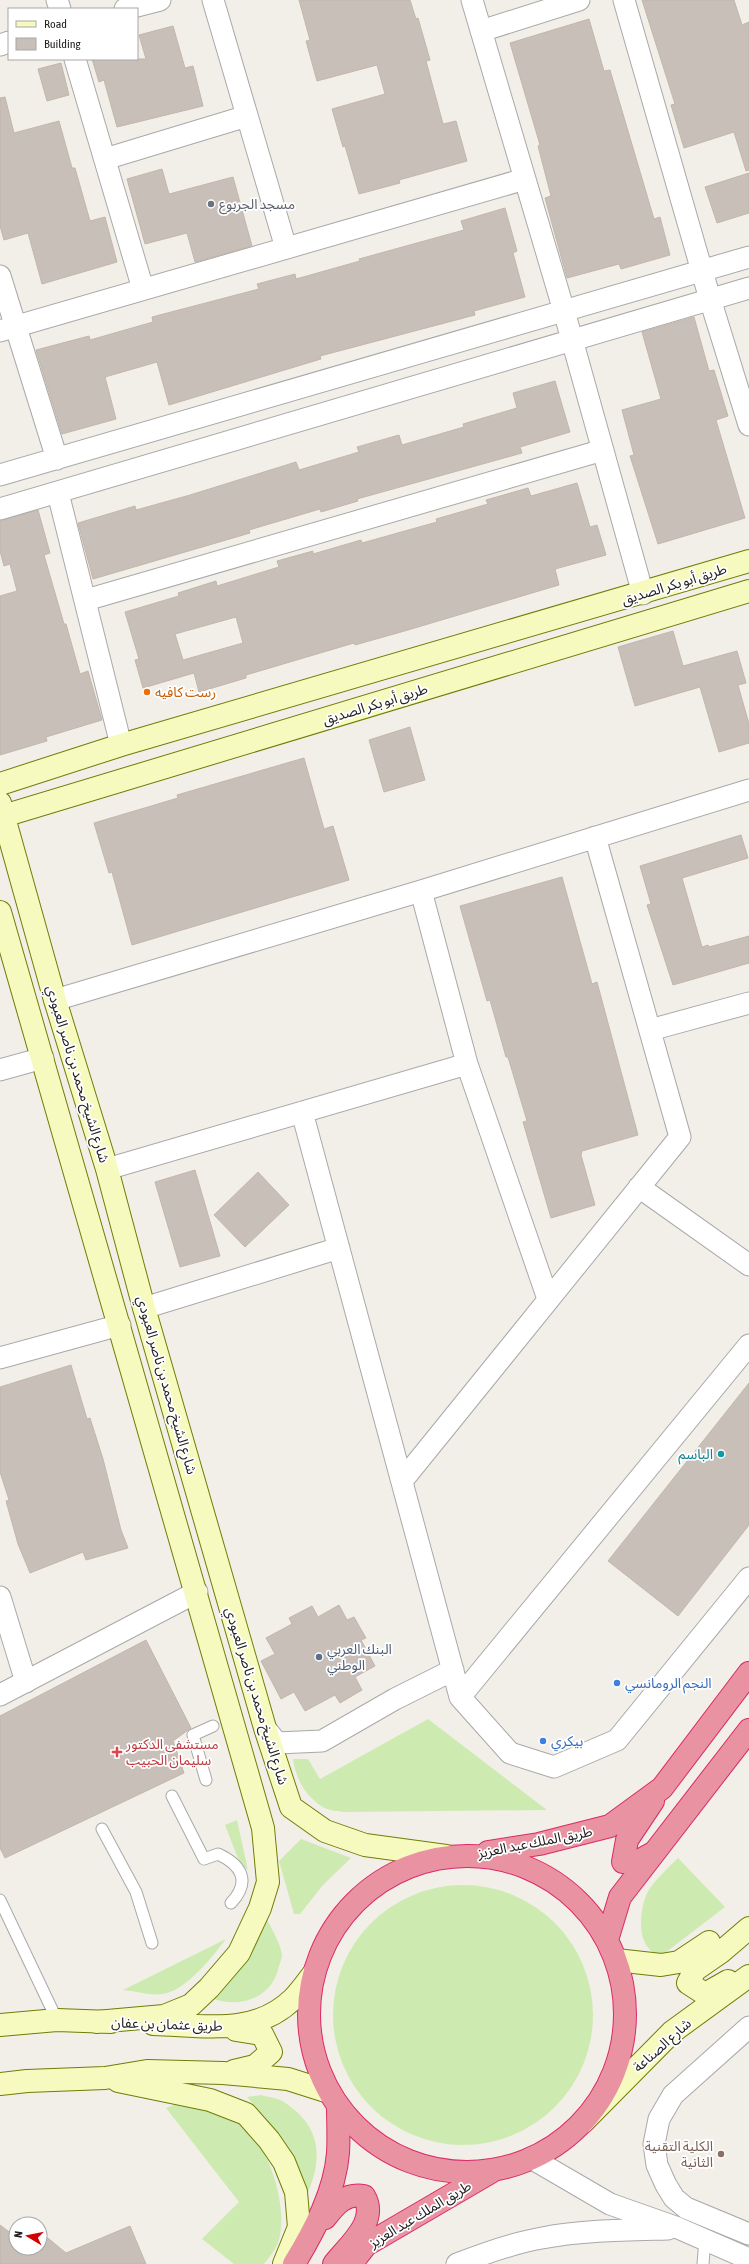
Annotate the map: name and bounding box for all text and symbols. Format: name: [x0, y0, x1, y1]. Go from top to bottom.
legend: [8, 8, 138, 60]
text: Road: [44, 17, 67, 31]
text: Building: [44, 37, 82, 51]
place label: مسجد الجربوع: [219, 196, 295, 215]
marker: مسجد الجربوع: [206, 199, 216, 209]
street label: طريق أبو بكر الصديق: [619, 560, 729, 610]
street label: طريق أبو بكر الصديق: [320, 680, 430, 730]
place label: رست كافيه: [155, 684, 216, 701]
marker: رست كافيه: [142, 687, 152, 697]
street label: شارع الشيخ محمد بن ناصر العبودي: [40, 983, 113, 1166]
street label: شارع الشيخ محمد بن ناصر العبودي: [131, 1294, 200, 1477]
place label: الباسم: [678, 1446, 713, 1465]
marker: الباسم: [716, 1449, 726, 1459]
street label: شارع الشيخ محمد بن ناصر العبودي: [219, 1605, 292, 1788]
place label: البنك العربي الوطني: [327, 1641, 392, 1676]
marker: البنك العربي الوطني: [314, 1652, 324, 1662]
place label: النجم الرومانسي: [625, 1675, 712, 1694]
marker: النجم الرومانسي: [612, 1678, 622, 1688]
place label: بيكري: [551, 1733, 584, 1752]
place label: مستشفى الدكتور سليمان الحبيب: [125, 1736, 219, 1769]
marker: بيكري: [538, 1736, 548, 1746]
marker: مستشفى الدكتور سليمان الحبيب: [111, 1746, 123, 1758]
street label: طريق الملك عبد العزيز: [475, 1823, 594, 1863]
street label: طريق عثمان بن عفان: [111, 2014, 223, 2036]
street label: شارع الصناعة: [630, 2015, 696, 2077]
place label: الكلية التقنية الثانية: [645, 2138, 713, 2170]
marker: الكلية التقنية الثانية: [716, 2149, 726, 2159]
street label: طريق الملك عبد العزيز: [365, 2177, 475, 2253]
north arrow: [8, 2216, 48, 2256]
text: N: [12, 2230, 25, 2239]

